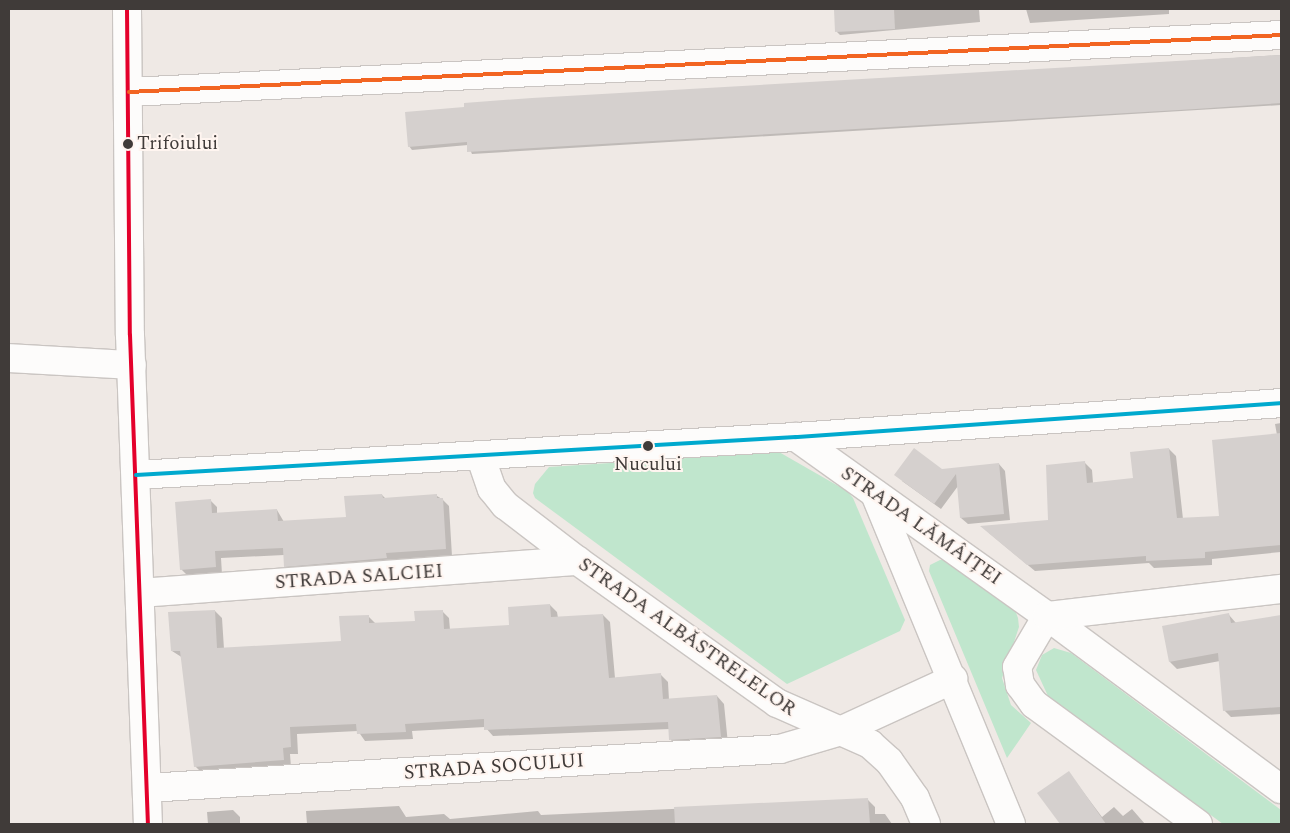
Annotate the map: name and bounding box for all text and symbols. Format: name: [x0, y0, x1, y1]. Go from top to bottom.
place label: Trifoiului: [137, 133, 218, 155]
marker: Trifoiului: [123, 139, 133, 149]
marker: Nucului: [643, 441, 653, 451]
place label: Nucului: [614, 454, 682, 476]
street label: STRADA LĂMÂIȚEI: [836, 461, 1006, 591]
street label: STRADA ALBĂSTRELELOR: [574, 553, 800, 721]
street label: STRADA SALCIEI: [274, 559, 444, 595]
street label: STRADA SOCULUI: [403, 749, 585, 785]

